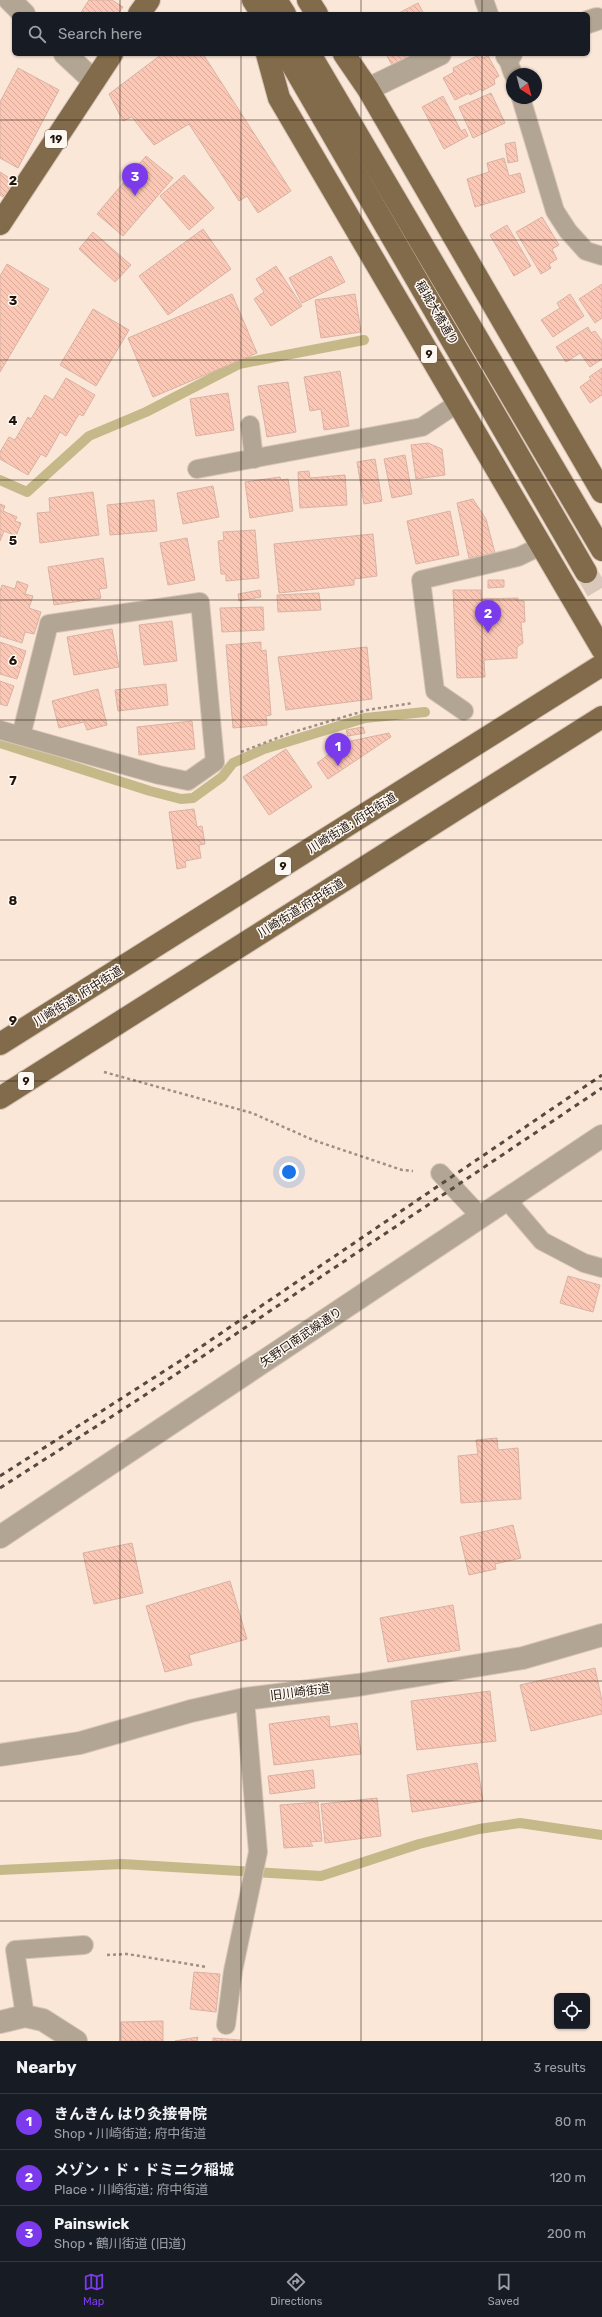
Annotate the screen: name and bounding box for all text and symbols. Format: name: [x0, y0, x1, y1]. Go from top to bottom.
search box: [12, 12, 590, 56]
icon: search: [26, 23, 48, 45]
text: Search here: [58, 25, 142, 43]
north arrow: [506, 68, 542, 104]
road number: 19: [45, 130, 67, 148]
pin: 3: [122, 163, 148, 196]
text: 2: [9, 173, 17, 188]
street label: 稲城大橋通り: [413, 278, 461, 348]
text: 3: [9, 293, 18, 308]
road number: 9: [421, 345, 437, 363]
text: 4: [9, 413, 18, 428]
text: 5: [9, 533, 17, 548]
pin: 2: [475, 600, 501, 633]
text: 6: [9, 653, 18, 668]
pin: 1: [325, 733, 351, 766]
text: 7: [9, 773, 17, 788]
street label: 川崎街道; 府中街道: [305, 790, 399, 856]
road number: 9: [275, 857, 291, 875]
street label: 川崎街道;府中街道: [255, 876, 347, 940]
text: 8: [9, 893, 18, 908]
street label: 川崎街道; 府中街道: [31, 963, 125, 1029]
text: 9: [9, 1013, 17, 1028]
road number: 9: [18, 1072, 34, 1090]
your location: [279, 1162, 299, 1182]
street label: 矢野口南武線通り: [257, 1304, 345, 1370]
street label: 旧川崎街道: [269, 1681, 331, 1703]
map controls: [554, 1993, 590, 2029]
button: locate: [554, 1993, 590, 2029]
text: Nearby: [16, 2057, 77, 2077]
text: 3 results: [534, 2060, 586, 2075]
text: きんきん はり灸接骨院: [54, 2105, 207, 2123]
text: 1: [26, 2114, 32, 2129]
text: 80 m: [555, 2114, 586, 2129]
text: Shop · 川崎街道; 府中街道: [54, 2126, 207, 2141]
text: メゾン・ド・ドミニク稲城: [54, 2161, 234, 2179]
text: 2: [25, 2170, 33, 2185]
text: 120 m: [550, 2170, 586, 2185]
text: Place · 川崎街道; 府中街道: [54, 2182, 209, 2197]
text: Painswick: [54, 2215, 129, 2233]
text: 3: [25, 2226, 33, 2241]
text: 200 m: [547, 2226, 586, 2241]
text: Shop · 鶴川街道 (旧道): [54, 2236, 186, 2251]
tab: Map: [83, 2271, 105, 2308]
tab: Directions: [270, 2271, 322, 2308]
tab: Saved: [488, 2271, 519, 2308]

